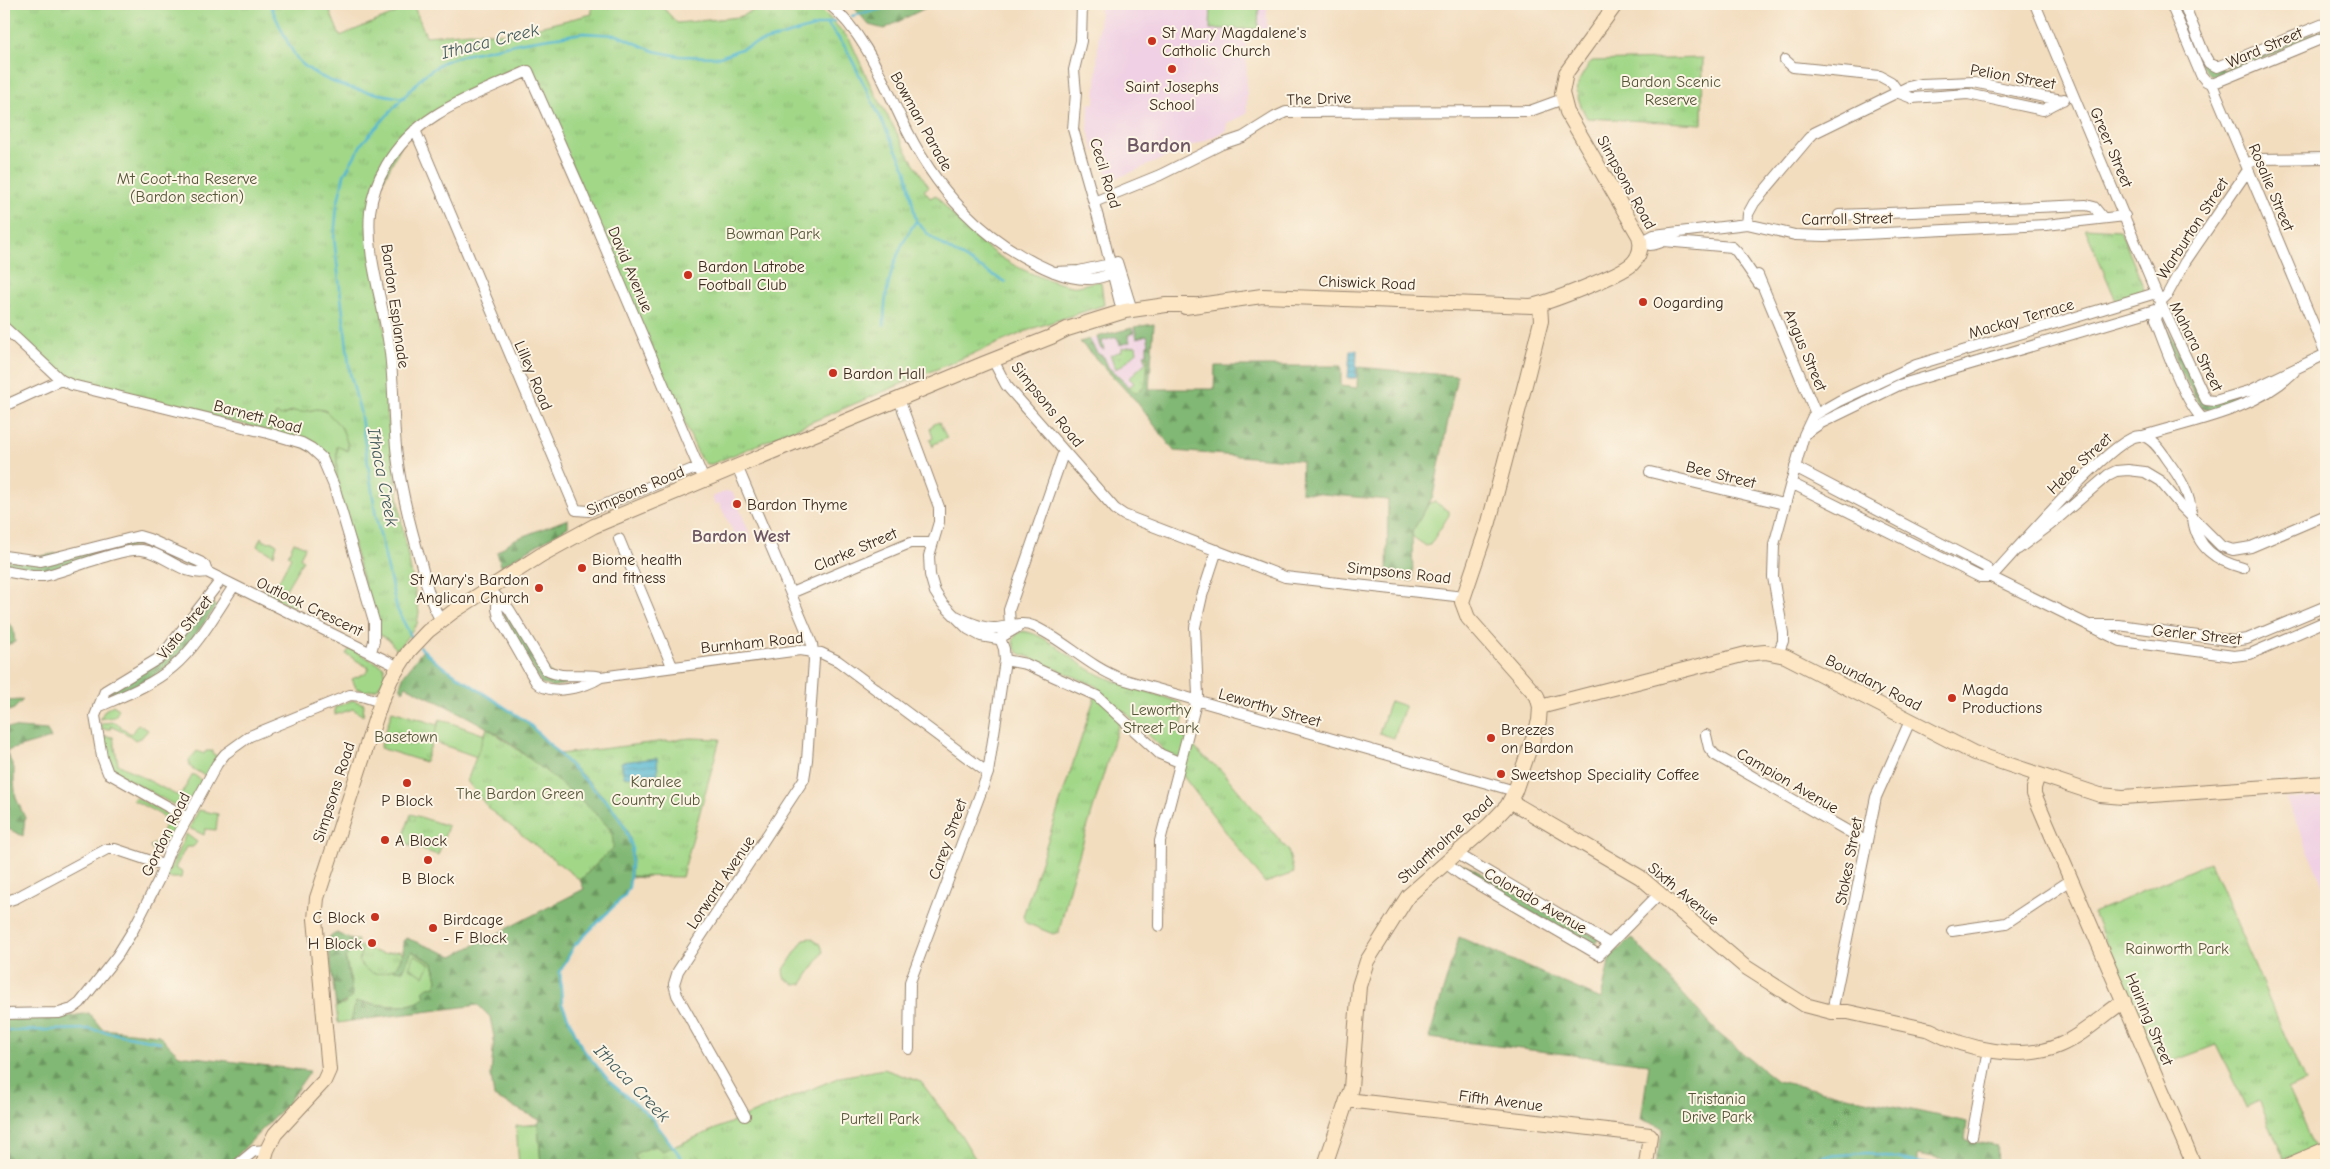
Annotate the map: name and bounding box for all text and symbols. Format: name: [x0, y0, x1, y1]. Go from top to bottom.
water label: Ithaca Creek: [438, 19, 541, 64]
place label: St Mary Magdalene's Catholic Church: [1162, 24, 1307, 60]
street label: Ward Street: [2224, 24, 2305, 72]
marker: St Mary Magdalene's Catholic Church: [1146, 35, 1158, 47]
street label: Pelion Street: [1969, 61, 2057, 93]
marker: Saint Josephs School: [1166, 63, 1178, 75]
street label: Bowman Parade: [886, 69, 956, 174]
park label: Bardon Scenic Reserve: [1621, 73, 1721, 109]
place label: Saint Josephs School: [1125, 78, 1219, 114]
street label: The Drive: [1286, 89, 1352, 109]
street label: Greer Street: [2086, 105, 2136, 191]
street label: Simpsons Road: [1593, 132, 1659, 233]
district label: Bardon: [1127, 133, 1191, 157]
street label: Cecil Road: [1086, 136, 1124, 211]
street label: Rosalie Street: [2245, 141, 2298, 234]
park label: Mt Coot-tha Reserve (Bardon section): [117, 170, 257, 206]
street label: Warburton Street: [2153, 174, 2233, 283]
street label: Carroll Street: [1801, 209, 1893, 229]
street label: David Avenue: [604, 224, 656, 315]
park label: Bowman Park: [726, 225, 820, 243]
street label: Bardon Esplanade: [377, 243, 413, 369]
place label: Bardon Latrobe Football Club: [698, 258, 805, 294]
marker: Bardon Latrobe Football Club: [682, 269, 694, 281]
street label: Chiswick Road: [1318, 272, 1416, 294]
place label: Oogarding: [1653, 294, 1724, 312]
street label: Mackay Terrace: [1966, 295, 2076, 343]
marker: Oogarding: [1637, 296, 1649, 308]
street label: Mahara Street: [2166, 299, 2227, 395]
street label: Angus Street: [1780, 307, 1830, 394]
street label: Lilley Road: [510, 338, 556, 413]
street label: Simpsons Road: [1007, 358, 1087, 451]
place label: Bardon Hall: [843, 365, 925, 383]
marker: Bardon Hall: [827, 367, 839, 379]
street label: Barnett Road: [212, 397, 304, 437]
water label: Ithaca Creek: [362, 425, 402, 528]
street label: Hebe Street: [2044, 429, 2116, 498]
street label: Bee Street: [1684, 458, 1758, 492]
street label: Simpsons Road: [584, 462, 687, 520]
place label: Bardon Thyme: [747, 496, 848, 514]
marker: Bardon Thyme: [731, 498, 743, 510]
street label: Clarke Street: [811, 524, 900, 576]
district label: Bardon West: [692, 526, 791, 547]
place label: Biome health and fitness: [592, 551, 682, 587]
street label: Simpsons Road: [1346, 559, 1452, 587]
marker: Biome health and fitness: [576, 562, 588, 574]
place label: St Mary's Bardon Anglican Church: [410, 571, 529, 607]
street label: Outlook Crescent: [253, 573, 366, 641]
marker: St Mary's Bardon Anglican Church: [533, 582, 545, 594]
street label: Vista Street: [154, 592, 216, 663]
street label: Gerler Street: [2152, 621, 2243, 649]
street label: Burnham Road: [700, 629, 804, 657]
street label: Boundary Road: [1822, 651, 1925, 715]
place label: Magda Productions: [1962, 681, 2042, 717]
street label: Leworthy Street: [1217, 685, 1323, 731]
marker: Magda Productions: [1946, 692, 1958, 704]
park label: Leworthy Street Park: [1123, 701, 1199, 737]
place label: Breezes on Bardon: [1501, 721, 1574, 757]
park label: Basetown: [374, 728, 438, 746]
marker: Breezes on Bardon: [1485, 732, 1497, 744]
street label: Simpsons Road: [309, 740, 359, 845]
street label: Campion Avenue: [1733, 744, 1842, 817]
place label: Sweetshop Speciality Coffee: [1511, 766, 1699, 784]
marker: Sweetshop Speciality Coffee: [1495, 768, 1507, 780]
park label: Karalee Country Club: [612, 773, 700, 809]
marker: P Block: [401, 777, 413, 789]
park label: The Bardon Green: [456, 785, 584, 803]
street label: Gordon Road: [138, 789, 194, 879]
place label: P Block: [381, 792, 433, 810]
street label: Stuartholme Road: [1394, 792, 1497, 887]
street label: Carey Street: [925, 796, 971, 882]
street label: Stokes Street: [1832, 815, 1866, 907]
place label: A Block: [395, 832, 447, 850]
street label: Lorward Avenue: [683, 833, 759, 933]
marker: A Block: [379, 834, 391, 846]
marker: B Block: [422, 854, 434, 866]
street label: Sixth Avenue: [1644, 859, 1723, 929]
street label: Colorado Avenue: [1481, 864, 1590, 938]
place label: B Block: [402, 870, 455, 888]
place label: C Block: [312, 909, 365, 927]
marker: C Block: [369, 911, 381, 923]
place label: Birdcage - F Block: [443, 911, 507, 947]
marker: Birdcage - F Block: [427, 922, 439, 934]
place label: H Block: [308, 935, 362, 953]
marker: H Block: [366, 937, 378, 949]
park label: Rainworth Park: [2125, 940, 2229, 958]
street label: Haining Street: [2122, 970, 2177, 1069]
water label: Ithaca Creek: [589, 1039, 674, 1127]
street label: Fifth Avenue: [1458, 1087, 1544, 1115]
park label: Tristania Drive Park: [1682, 1090, 1752, 1126]
park label: Purtell Park: [841, 1110, 920, 1128]

